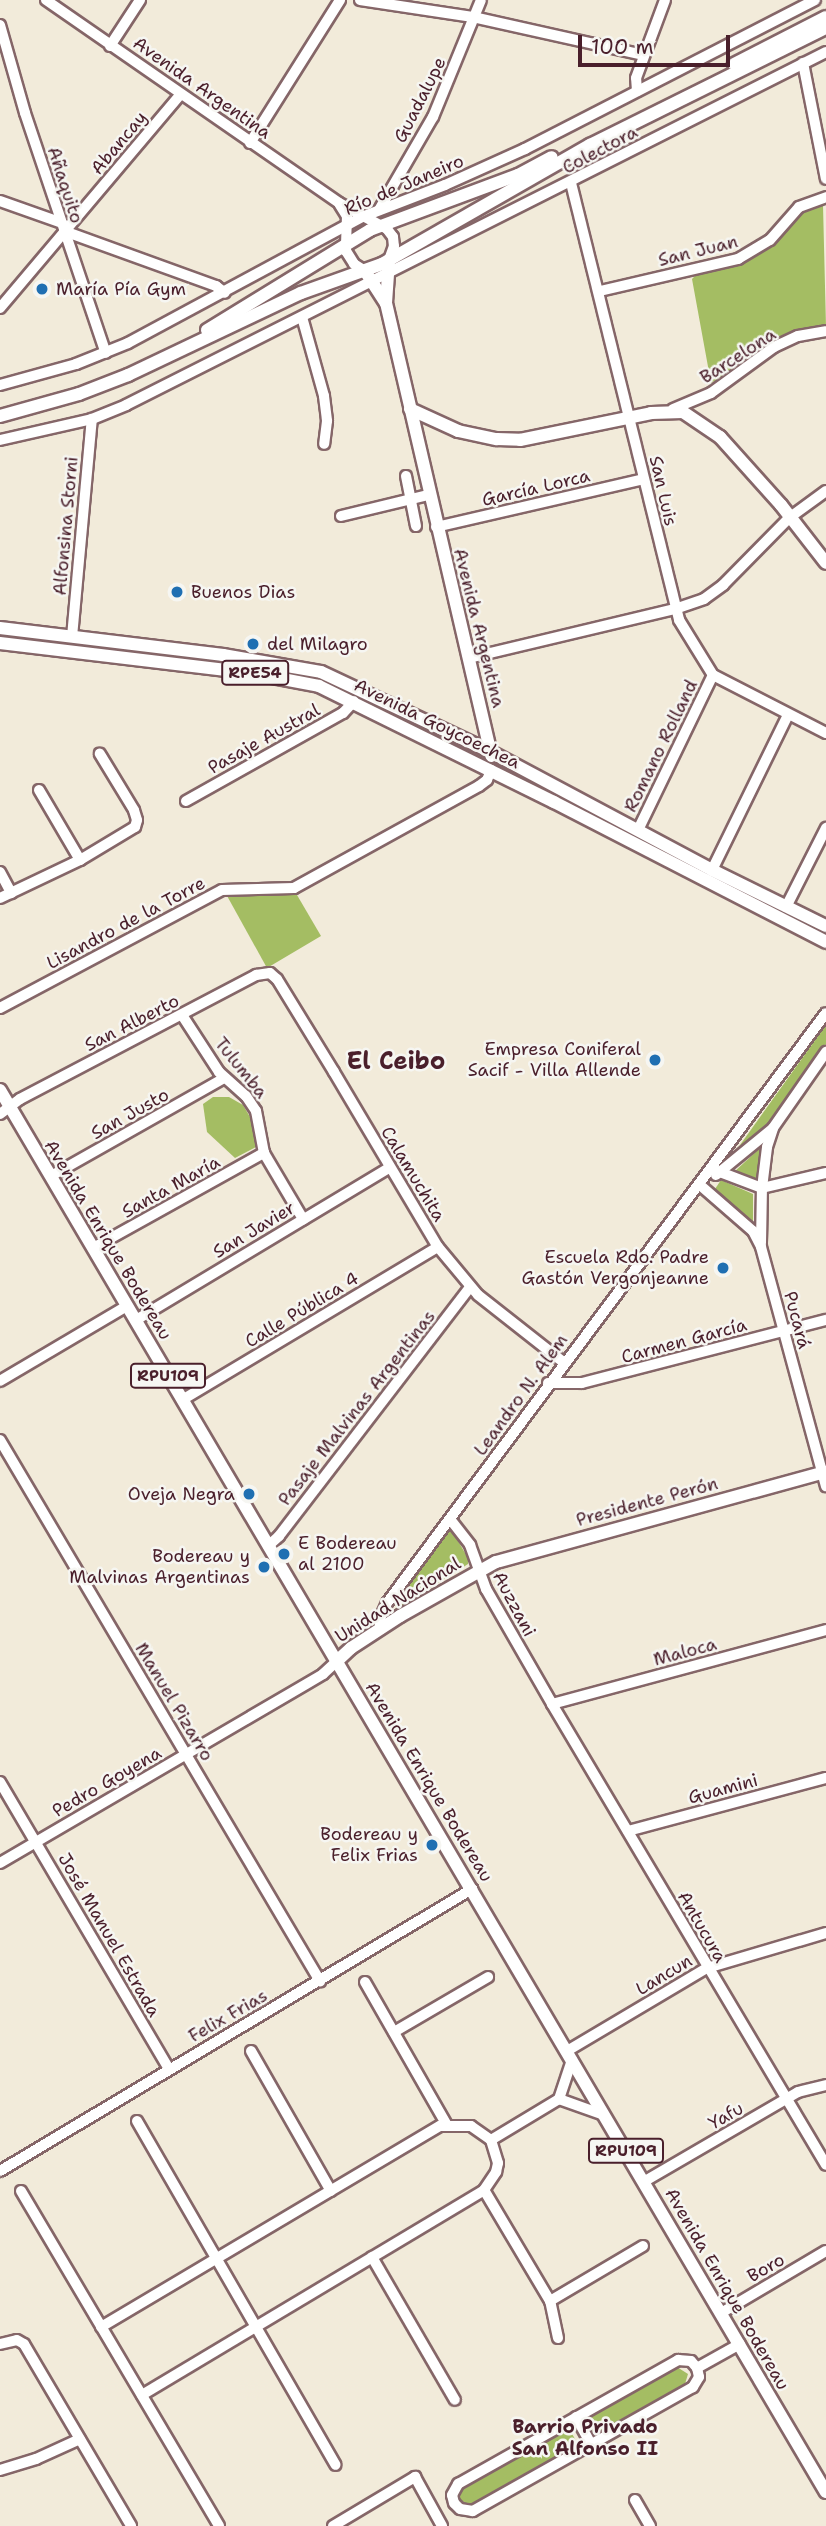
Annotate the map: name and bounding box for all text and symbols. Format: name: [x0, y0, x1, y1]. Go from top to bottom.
scale bar: [581, 21, 733, 65]
street label: Avenida Argentina: [129, 32, 275, 144]
text: 100 m: [591, 33, 654, 61]
street label: Guadalupe: [389, 54, 451, 146]
street label: Abancay: [86, 107, 152, 179]
street label: Colectora: [559, 121, 641, 179]
street label: Añaquito: [43, 144, 87, 226]
street label: Río de Janeiro: [341, 150, 467, 220]
street label: San Juan: [656, 231, 740, 271]
place label: María Pía Gym: [56, 278, 186, 300]
marker: María Pía Gym: [34, 281, 50, 297]
street label: Barcelona: [696, 324, 780, 388]
street label: San Luis: [644, 454, 682, 528]
street label: Alfonsina Storni: [49, 456, 83, 596]
street label: García Lorca: [480, 465, 592, 511]
street label: Avenida Argentina: [449, 546, 509, 710]
place label: Buenos Dias: [191, 581, 295, 603]
marker: Buenos Dias: [169, 584, 185, 600]
place label: del Milagro: [267, 633, 368, 655]
marker: del Milagro: [245, 636, 261, 652]
road number: RPE54: [220, 660, 290, 686]
street label: Avenida Goycoechea: [351, 674, 523, 774]
street label: Romano Rolland: [620, 676, 702, 816]
street label: Pasaje Austral: [204, 699, 324, 779]
street label: Lisandro de la Torre: [43, 872, 209, 974]
street label: San Alberto: [81, 990, 183, 1056]
street label: Tulumba: [210, 1033, 272, 1103]
place label: Empresa Coniferal Sacif - Villa Allende: [468, 1039, 641, 1082]
district label: El Ceibo: [347, 1048, 445, 1076]
marker: Empresa Coniferal Sacif - Villa Allende: [647, 1052, 663, 1068]
street label: San Justo: [87, 1084, 173, 1144]
street label: Calamuchita: [376, 1122, 450, 1226]
street label: Avenida Enrique Bodereau: [40, 1136, 176, 1344]
street label: Santa María: [118, 1151, 224, 1223]
street label: San Javier: [209, 1197, 299, 1263]
place label: Escuela Rdo. Padre Gastón Vergonjeanne: [521, 1247, 709, 1290]
marker: Escuela Rdo. Padre Gastón Vergonjeanne: [715, 1260, 731, 1276]
street label: Calle Pública 4: [241, 1268, 363, 1352]
street label: Pucará: [779, 1289, 815, 1351]
street label: Pasaje Malvinas Argentinas: [274, 1306, 440, 1510]
street label: Carmen García: [619, 1314, 749, 1368]
street label: Leandro N. Alem: [470, 1330, 572, 1460]
road number: RPU109: [130, 1364, 206, 1388]
street label: Presidente Perón: [574, 1473, 720, 1531]
place label: Oveja Negra: [128, 1483, 235, 1505]
marker: Oveja Negra: [241, 1486, 257, 1502]
place label: E Bodereau al 2100: [298, 1533, 397, 1576]
place label: Bodereau y Malvinas Argentinas: [69, 1546, 250, 1588]
marker: E Bodereau al 2100: [276, 1546, 292, 1562]
street label: Unidad Nacional: [331, 1553, 465, 1647]
marker: Bodereau y Malvinas Argentinas: [256, 1559, 272, 1575]
street label: Auzzani: [488, 1568, 540, 1640]
street label: Maloca: [651, 1633, 719, 1671]
street label: Manuel Pizarro: [130, 1639, 218, 1765]
street label: Avenida Enrique Bodereau: [361, 1678, 497, 1886]
street label: Pedro Goyena: [49, 1742, 165, 1822]
street label: Guamini: [686, 1769, 760, 1809]
place label: Bodereau y Felix Frias: [320, 1824, 418, 1867]
marker: Bodereau y Felix Frias: [424, 1837, 440, 1853]
street label: José Manuel Estrada: [53, 1849, 165, 2021]
street label: Antucura: [673, 1887, 731, 1967]
street label: Lancun: [632, 1950, 696, 2000]
street label: Felix Frias: [185, 1985, 271, 2047]
street label: Yafu: [705, 2098, 747, 2134]
road number: RPU109: [588, 2138, 664, 2164]
street label: Avenida Enrique Bodereau: [660, 2184, 794, 2394]
street label: Boro: [743, 2249, 789, 2287]
district label: Barrio Privado San Alfonso II: [512, 2416, 658, 2460]

